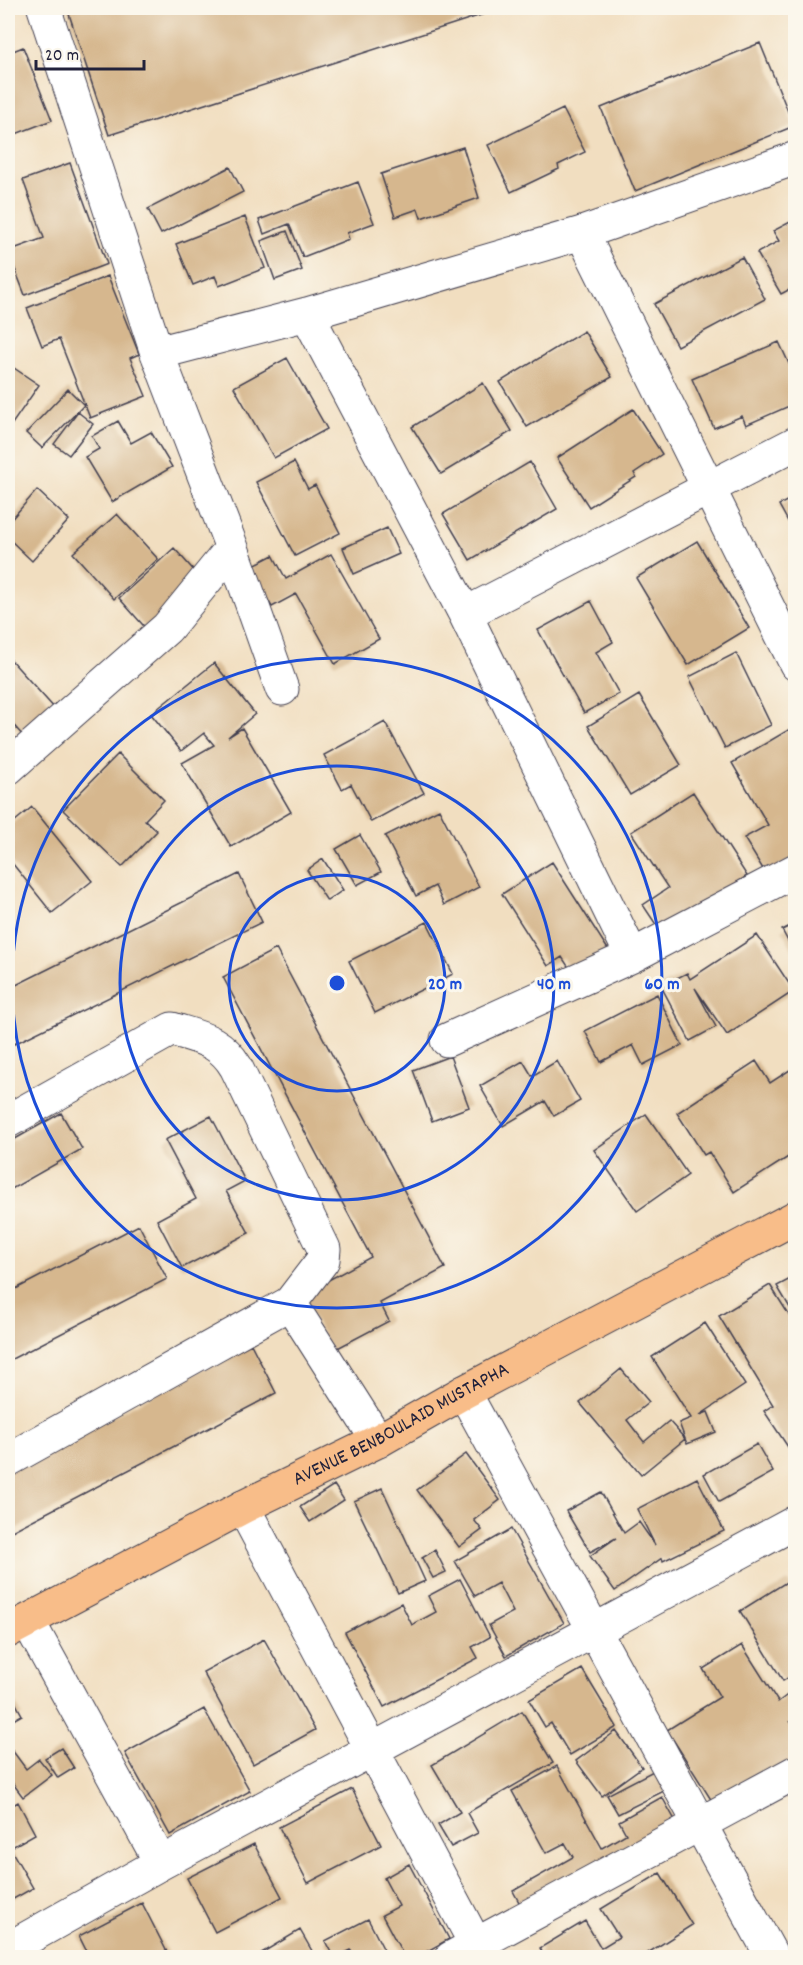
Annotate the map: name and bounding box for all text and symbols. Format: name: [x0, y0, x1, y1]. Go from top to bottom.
scale bar: [36, 33, 144, 71]
text: 20 m: [45, 44, 79, 69]
centre of rings: [327, 973, 347, 993]
text: 20 m: [428, 973, 462, 998]
text: 40 m: [537, 973, 571, 998]
text: 60 m: [644, 973, 680, 998]
street label: AVENUE BENBOULAID MUSTAPHA: [289, 1356, 515, 1494]

